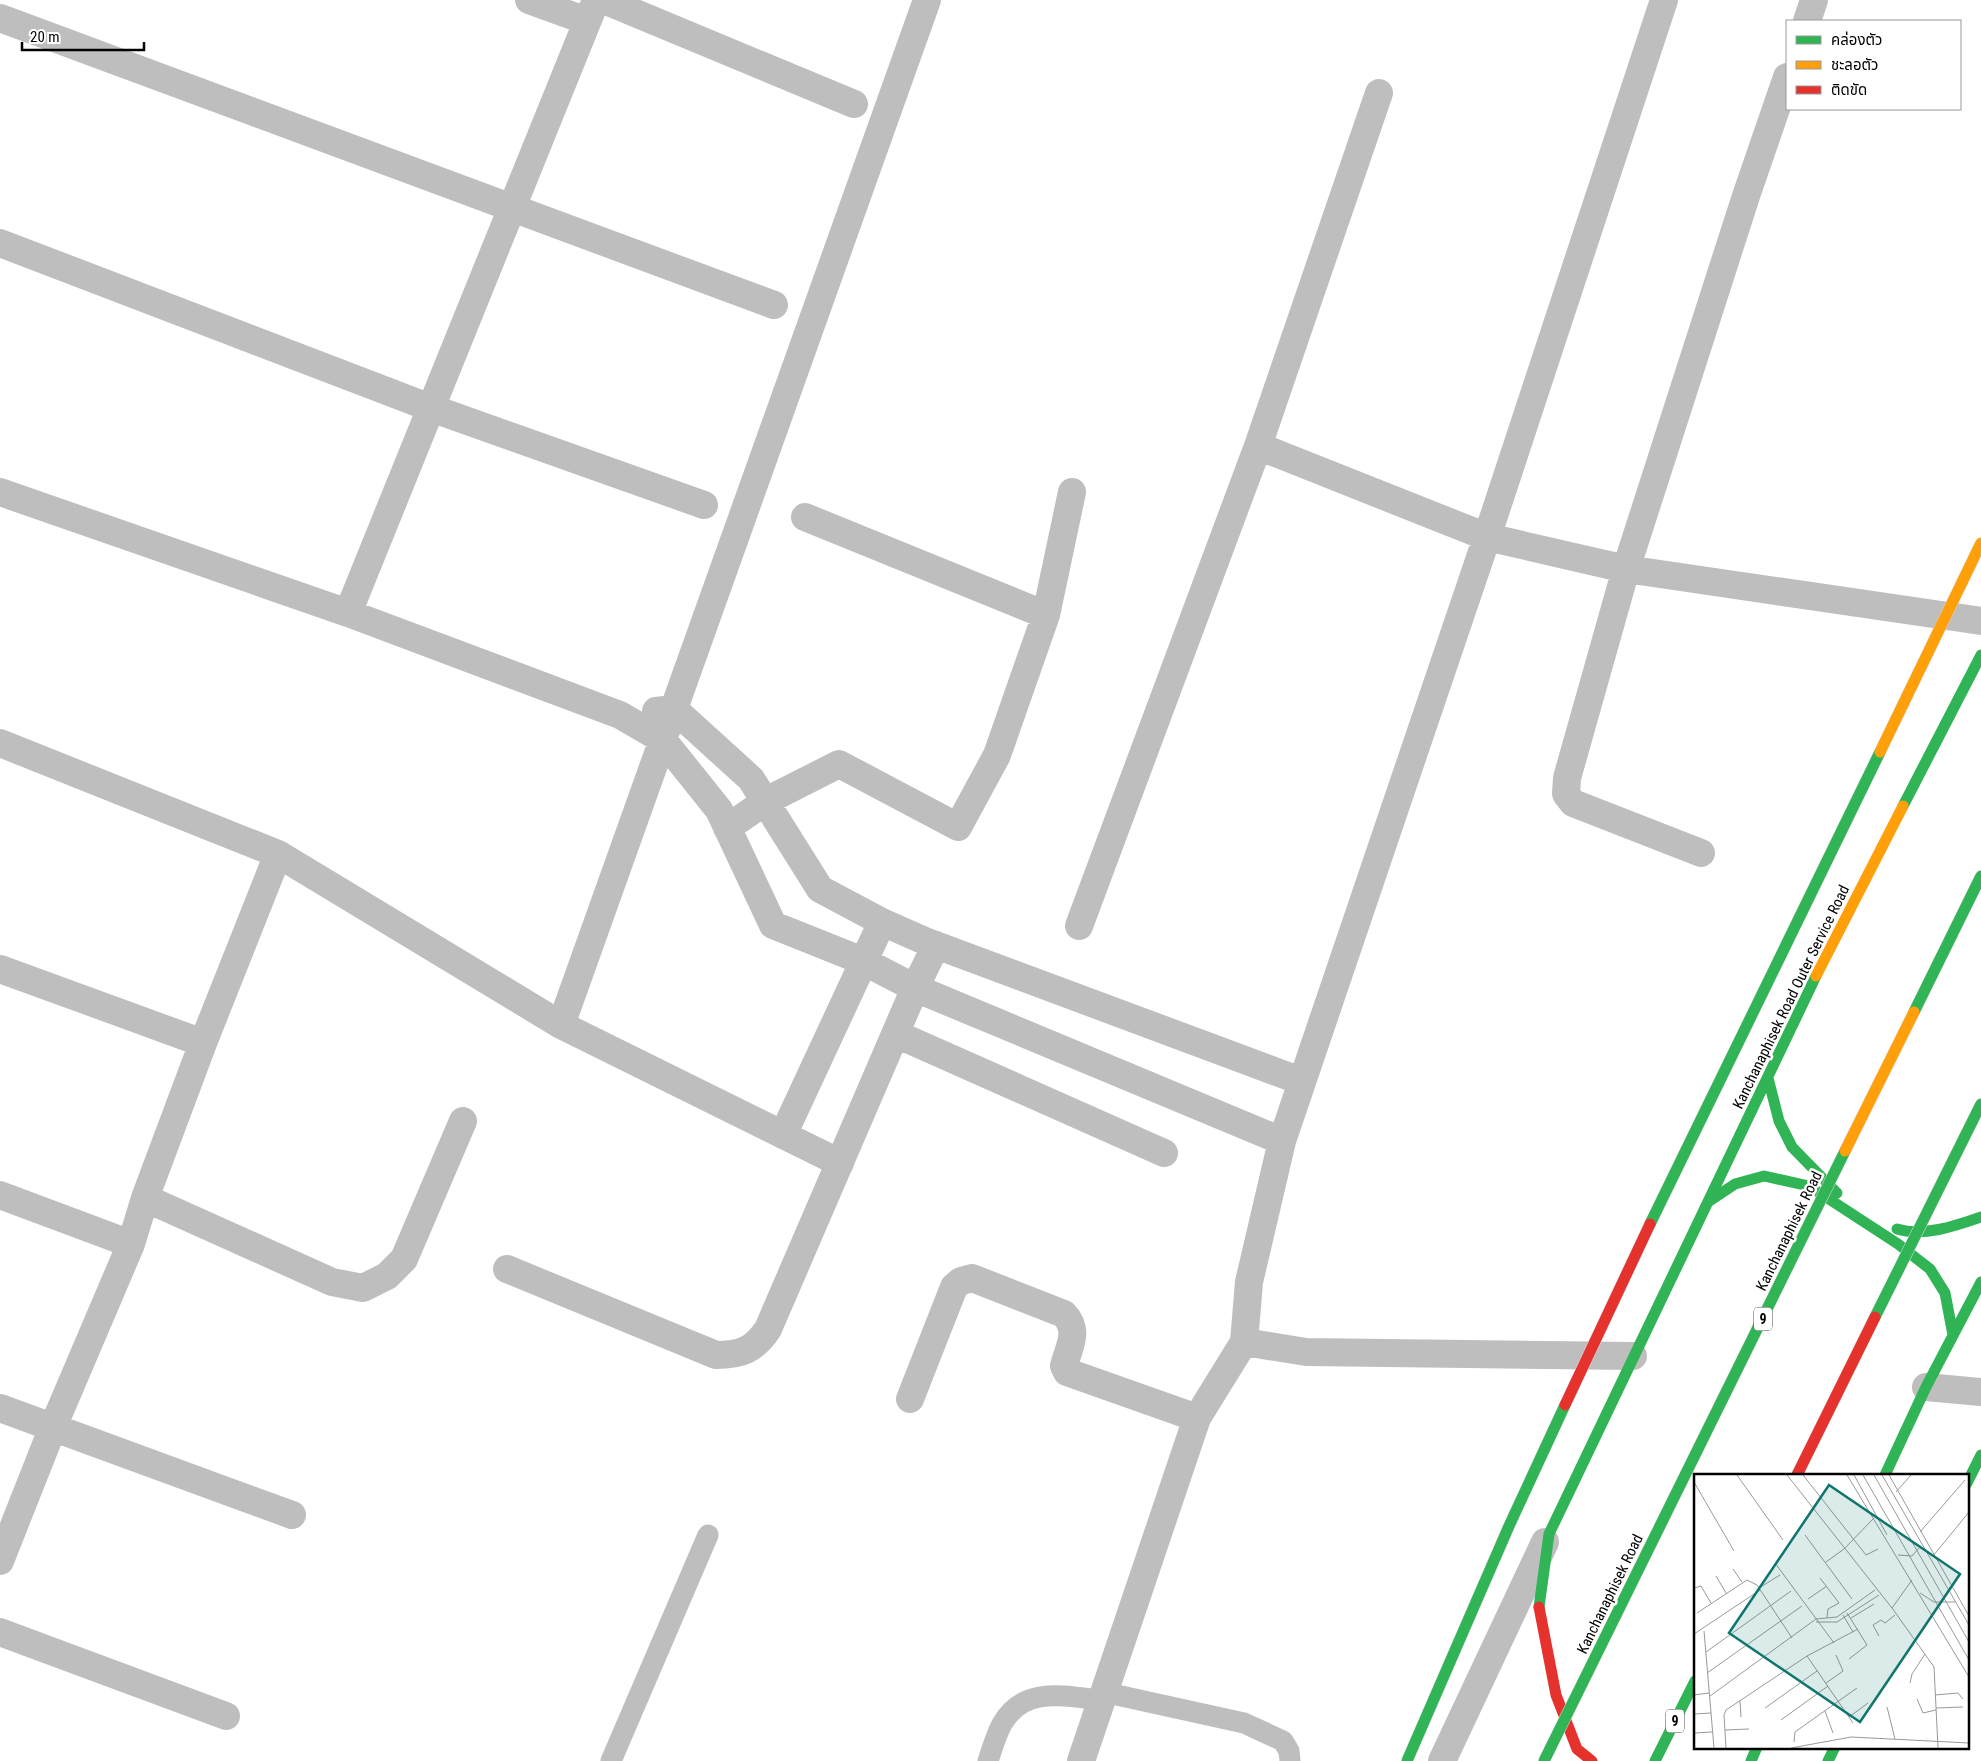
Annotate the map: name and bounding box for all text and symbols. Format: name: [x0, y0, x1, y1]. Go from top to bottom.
scale bar: [22, 20, 145, 52]
legend: [1786, 20, 1961, 110]
text: 20 m: [30, 28, 60, 46]
text: คล่องตัว: [1831, 31, 1882, 49]
text: ชะลอตัว: [1831, 56, 1878, 74]
text: ติดขัด: [1831, 81, 1867, 99]
street label: Kanchanaphisek Road Outer Service Road: [1729, 882, 1853, 1112]
street label: Kanchanaphisek Road: [1752, 1168, 1826, 1294]
road number: 9: [1754, 1308, 1772, 1330]
inset map: [1694, 1474, 1968, 1748]
street label: Kanchanaphisek Road: [1573, 1531, 1647, 1657]
road number: 9: [1666, 1710, 1684, 1732]

